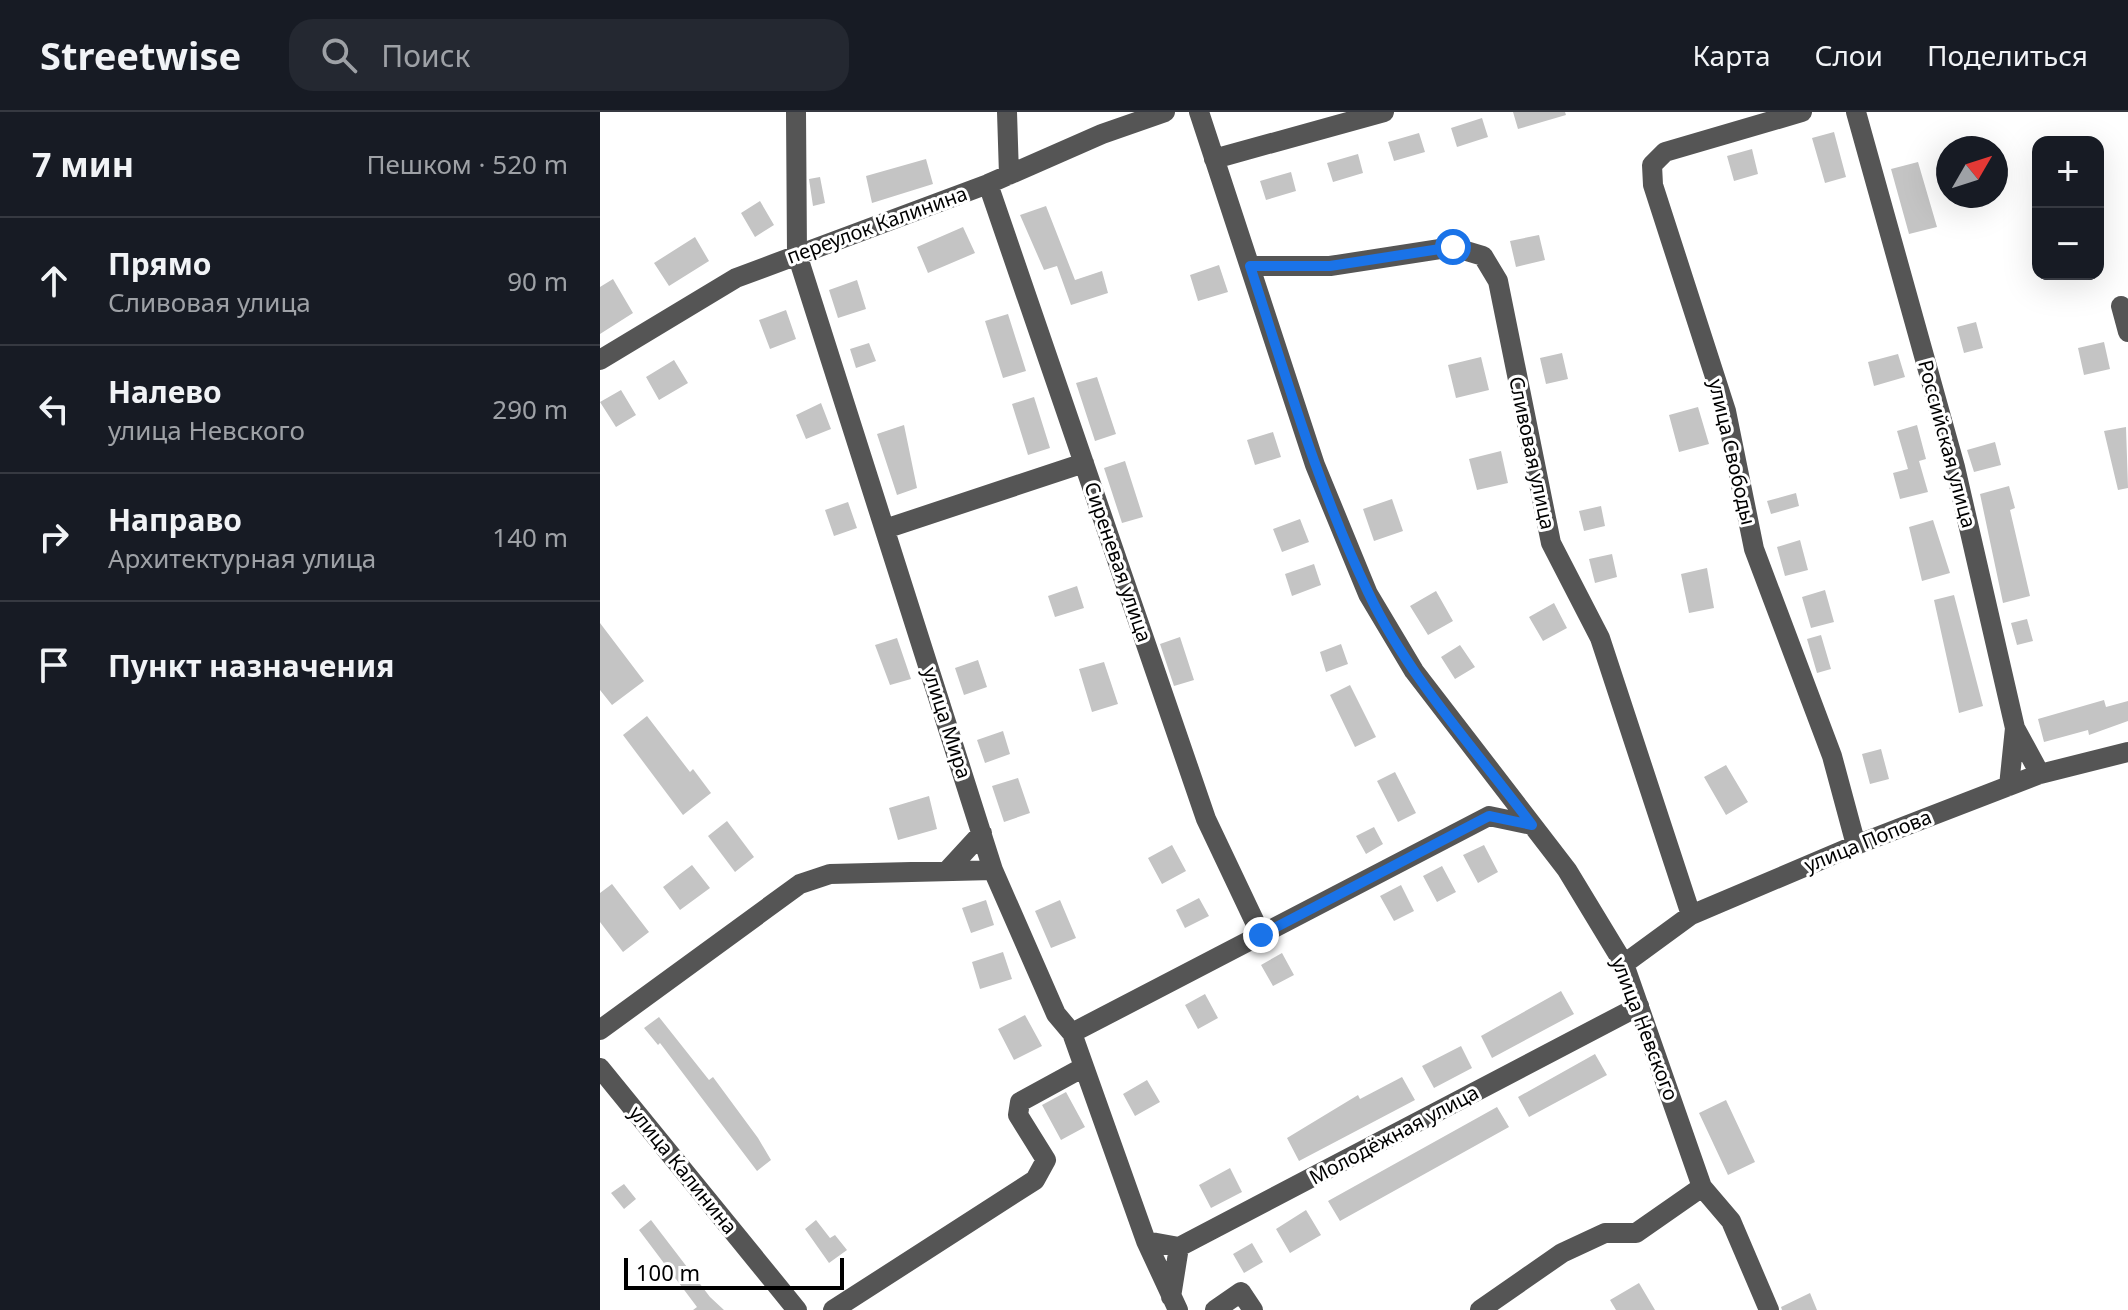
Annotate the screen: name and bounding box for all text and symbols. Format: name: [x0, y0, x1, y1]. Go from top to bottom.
search box: [289, 19, 849, 91]
text: Streetwise: [40, 29, 241, 81]
icon: search: [317, 33, 361, 77]
text: Поиск: [381, 35, 470, 76]
text: Карта: [1692, 36, 1771, 74]
text: Слои: [1815, 36, 1883, 74]
text: Поделиться: [1927, 36, 2088, 74]
north arrow: [1936, 136, 2008, 208]
map controls: [2032, 136, 2104, 280]
button: +: [2032, 136, 2104, 208]
text: 7 мин: [32, 141, 134, 187]
text: Пешком · 520 m: [366, 146, 568, 182]
street label: переулок Калинина: [783, 179, 971, 270]
button: −: [2032, 208, 2104, 280]
route start: [1435, 229, 1471, 265]
text: Прямо: [108, 243, 212, 284]
icon: ahead: [32, 259, 76, 303]
text: 90 m: [507, 263, 568, 299]
text: Сливовая улица: [108, 284, 311, 320]
street label: Российская улица: [1912, 357, 1983, 531]
text: Налево: [108, 371, 222, 412]
street label: Сливовая улица: [1503, 374, 1562, 532]
street label: улица Свободы: [1703, 376, 1762, 527]
icon: left: [32, 387, 76, 431]
text: 290 m: [492, 391, 568, 427]
text: улица Невского: [108, 412, 305, 448]
street label: Сиреневая улица: [1078, 478, 1159, 645]
text: Направо: [108, 499, 242, 540]
icon: right: [32, 515, 76, 559]
text: 140 m: [492, 519, 568, 555]
text: Архитектурная улица: [108, 540, 376, 576]
icon: arrive: [32, 643, 76, 687]
text: Пункт назначения: [108, 645, 394, 686]
street label: улица Мира: [917, 664, 978, 782]
street label: улица Попова: [1800, 803, 1935, 878]
route end: [1243, 917, 1279, 953]
street label: улица Невского: [1606, 953, 1685, 1104]
street label: Молодёжная улица: [1304, 1078, 1483, 1191]
street label: улица Калинина: [623, 1100, 743, 1239]
scale bar: [624, 1254, 844, 1290]
text: 100 m: [636, 1257, 700, 1287]

